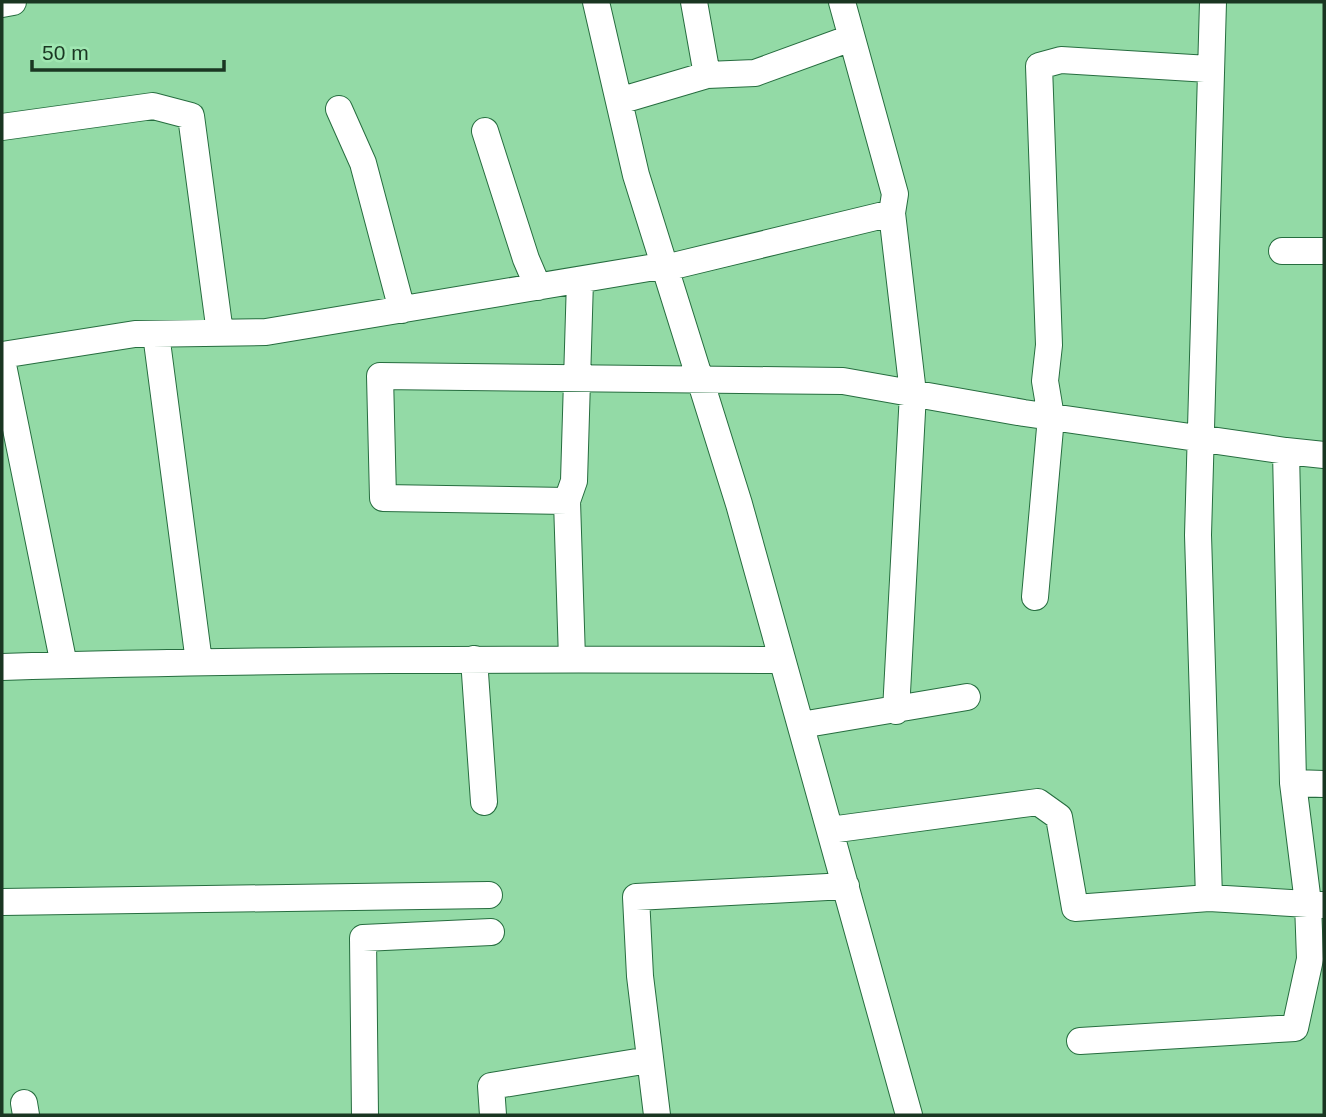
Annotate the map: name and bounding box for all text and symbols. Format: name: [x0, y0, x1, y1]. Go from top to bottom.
scale bar: [32, 28, 224, 72]
text: 50 m: [42, 41, 89, 64]

